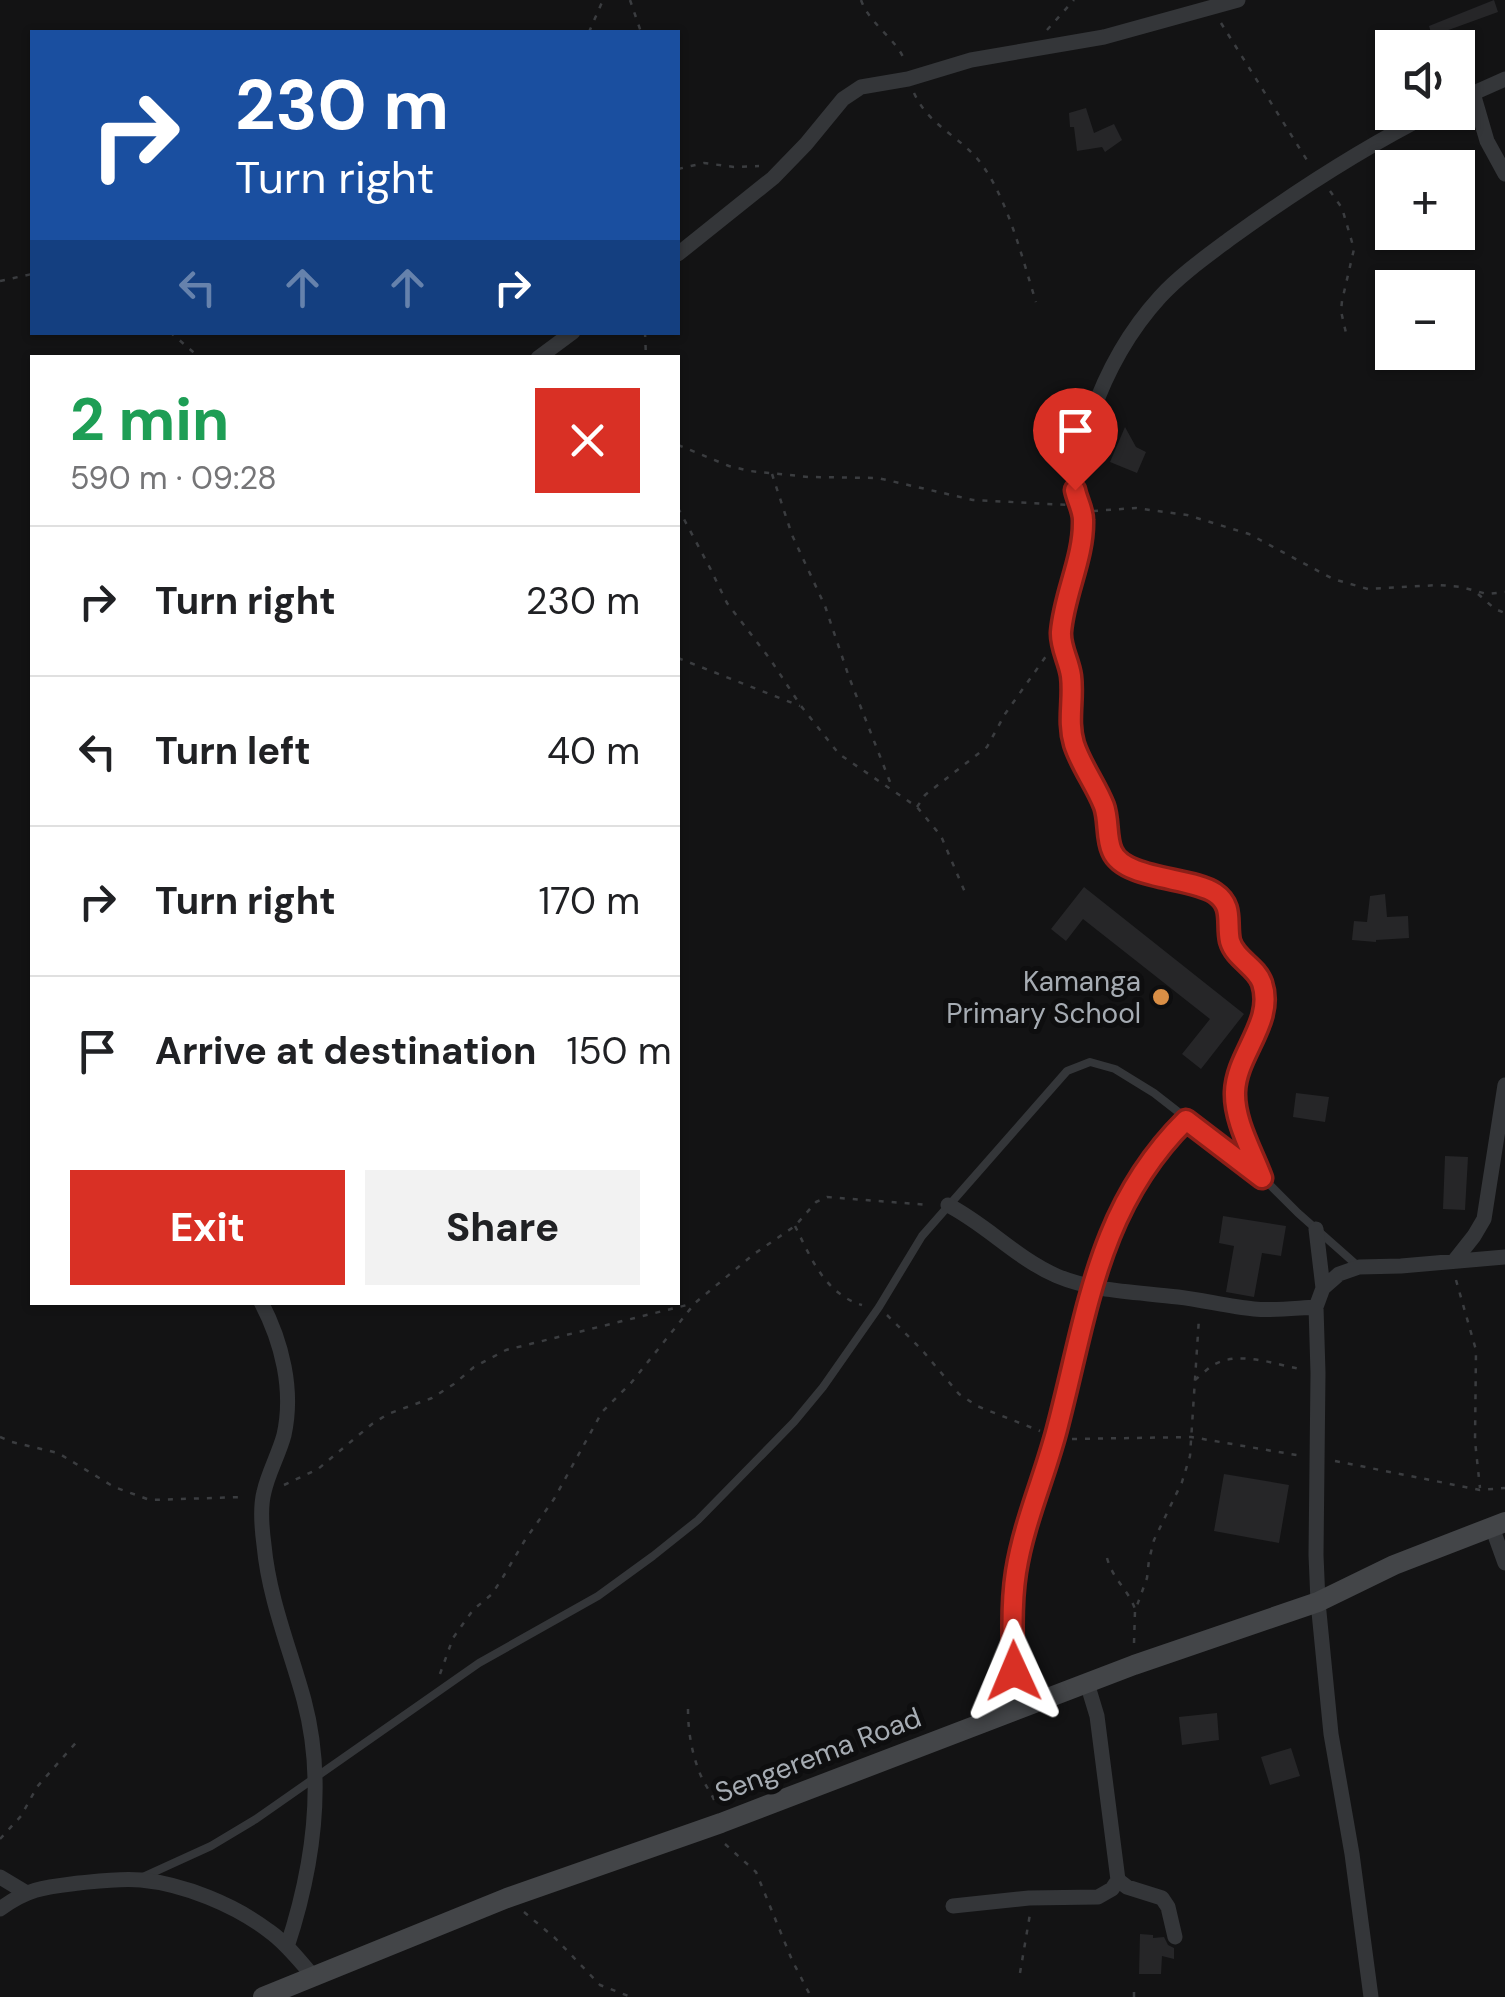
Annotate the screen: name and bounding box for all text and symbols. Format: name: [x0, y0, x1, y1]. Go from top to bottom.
map controls: [1375, 30, 1475, 370]
button: sound: [1375, 30, 1475, 130]
text: 230 m: [235, 60, 449, 151]
icon: right: [70, 70, 200, 200]
text: Turn right: [235, 148, 434, 207]
button: +: [1375, 150, 1475, 250]
icon: left: [170, 260, 225, 315]
icon: ahead: [275, 260, 330, 315]
icon: ahead: [380, 260, 435, 315]
icon: right: [485, 260, 540, 315]
button: −: [1375, 270, 1475, 370]
text: 2 min: [70, 380, 229, 459]
button: close: [535, 388, 640, 493]
pin: [1033, 388, 1118, 491]
icon: arrive: [1048, 403, 1103, 458]
text: 590 m · 09:28: [70, 457, 277, 499]
icon: right: [70, 574, 125, 629]
text: Turn right: [155, 576, 336, 626]
text: 230 m: [526, 576, 640, 626]
icon: left: [70, 724, 125, 779]
text: Turn left: [155, 726, 311, 776]
text: 40 m: [547, 726, 640, 776]
icon: right: [70, 874, 125, 929]
text: Turn right: [155, 876, 336, 926]
text: 170 m: [538, 876, 640, 926]
place label: Kamanga Primary School: [946, 963, 1141, 1032]
marker: Kamanga Primary School: [1150, 986, 1172, 1008]
icon: arrive: [70, 1024, 125, 1079]
text: Arrive at destination: [155, 1026, 537, 1076]
text: 150 m: [567, 1026, 672, 1076]
button: Exit: [70, 1170, 345, 1285]
button: Share: [365, 1170, 640, 1285]
position arrow: [962, 1619, 1066, 1723]
street label: Sengerema Road: [710, 1699, 926, 1811]

